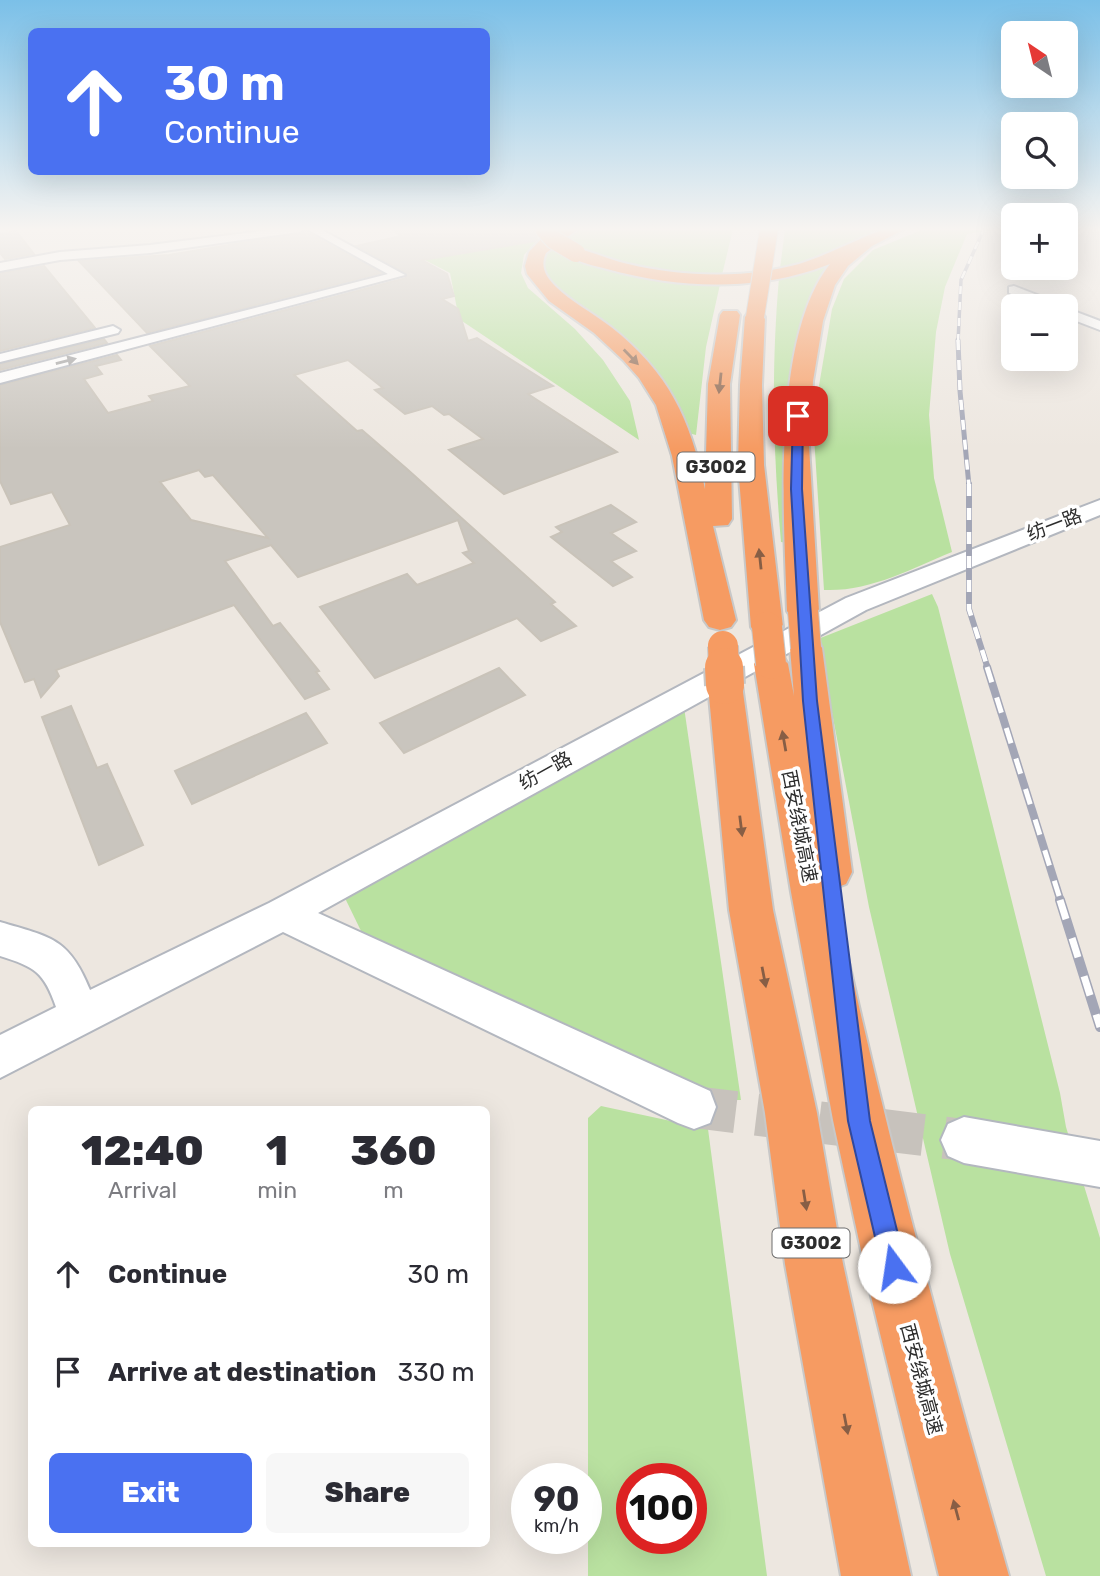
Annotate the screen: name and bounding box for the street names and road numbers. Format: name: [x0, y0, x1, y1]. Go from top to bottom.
road number: G3002: [678, 452, 754, 481]
street label: 纺一路: [1023, 504, 1085, 545]
street label: 纺一路: [515, 747, 576, 794]
street label: 西安绕城高速: [777, 768, 822, 884]
road number: G3002: [772, 1228, 850, 1258]
street label: 西安绕城高速: [896, 1321, 947, 1437]

